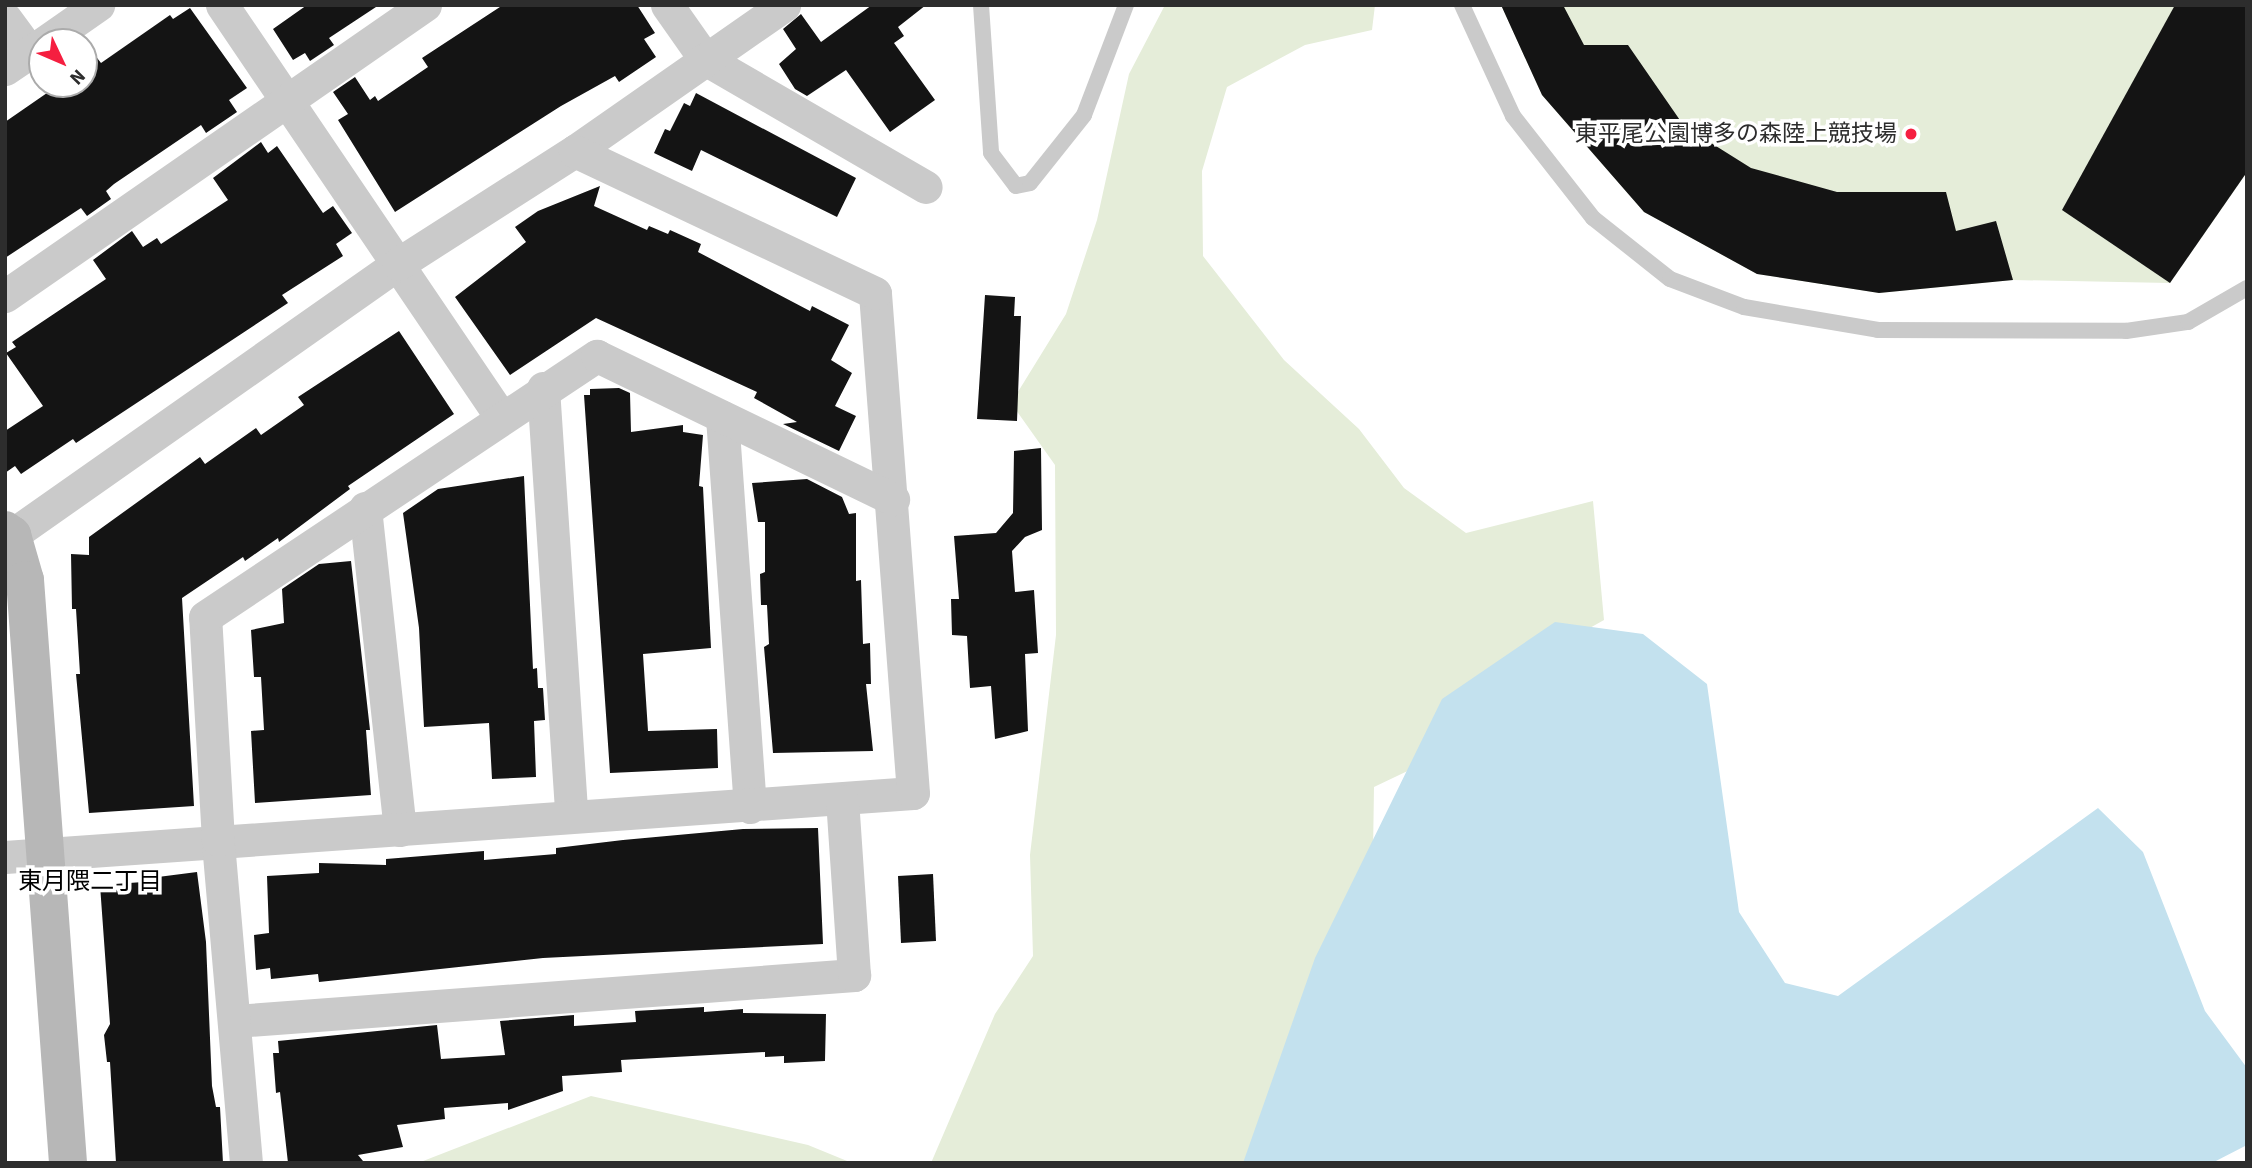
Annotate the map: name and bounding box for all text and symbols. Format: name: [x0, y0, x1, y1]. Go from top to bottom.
north arrow: [28, 28, 98, 98]
text: N: [63, 63, 91, 90]
place label: 東平尾公園博多の森陸上競技場: [1575, 120, 1897, 148]
marker: 東平尾公園博多の森陸上競技場: [1903, 126, 1919, 142]
district label: 東月隈二丁目: [18, 868, 162, 896]

